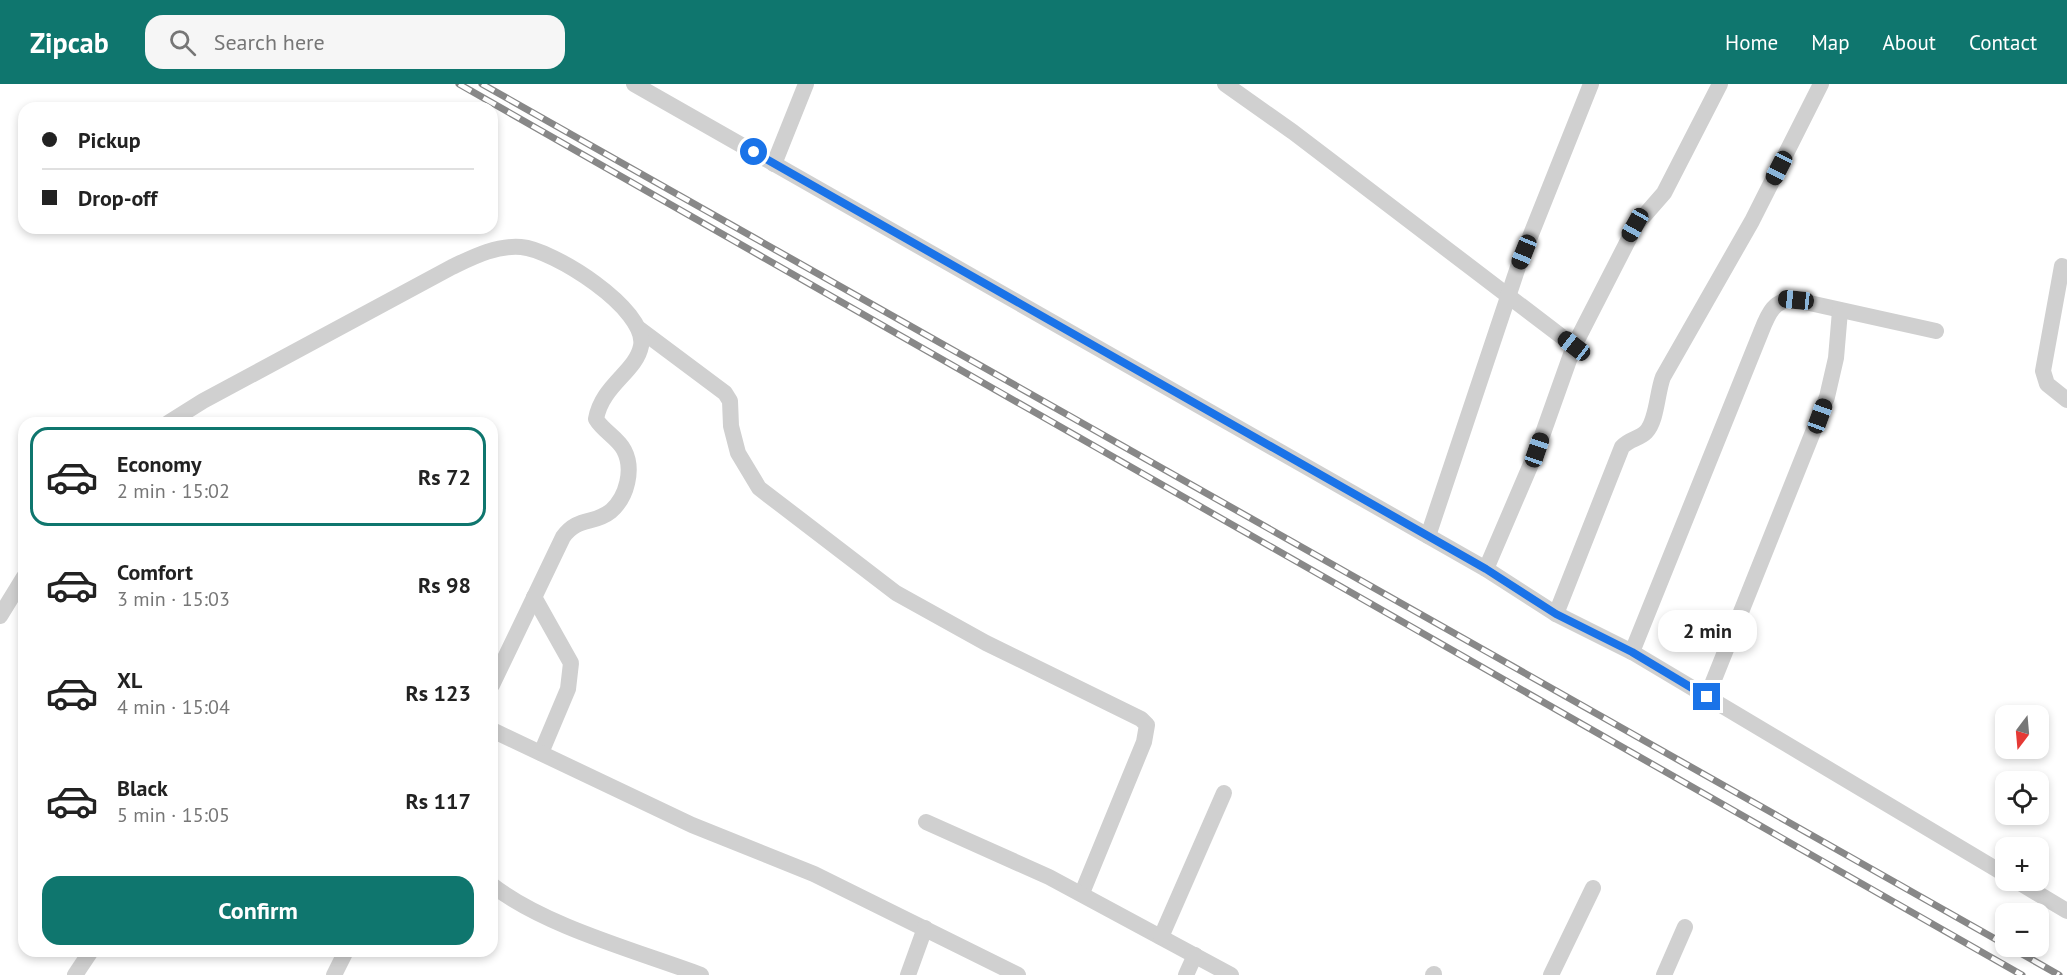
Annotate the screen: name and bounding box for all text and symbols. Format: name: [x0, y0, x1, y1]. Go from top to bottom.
search box: [145, 15, 565, 69]
text: Zipcab: [30, 24, 109, 61]
icon: search: [166, 26, 199, 59]
text: Search here: [214, 28, 325, 56]
text: Home: [1725, 29, 1778, 56]
text: Map: [1811, 29, 1850, 56]
text: About: [1883, 29, 1936, 56]
text: Contact: [1969, 29, 2037, 56]
text: Pickup: [78, 126, 141, 154]
route start: [740, 138, 767, 165]
car: [1763, 148, 1795, 188]
text: Drop-off: [78, 184, 157, 212]
car: [1618, 205, 1652, 245]
car: [1509, 232, 1539, 272]
car: [1777, 289, 1815, 311]
car: [1554, 328, 1594, 364]
car: [1805, 396, 1835, 436]
car: [1523, 430, 1551, 470]
icon: car: [45, 450, 99, 504]
text: Economy: [117, 450, 201, 478]
text: Rs 72: [418, 463, 471, 491]
text: 2 min · 15:02: [117, 478, 230, 504]
icon: car: [45, 558, 99, 612]
text: Comfort: [117, 558, 193, 586]
text: Rs 98: [418, 571, 471, 599]
text: 3 min · 15:03: [117, 586, 230, 612]
callout: 2 min: [1658, 610, 1756, 652]
text: 2 min: [1683, 618, 1732, 644]
icon: car: [45, 666, 99, 720]
text: XL: [117, 666, 142, 694]
text: Rs 123: [405, 679, 471, 707]
route end: [1693, 683, 1720, 710]
text: 4 min · 15:04: [117, 694, 230, 720]
north arrow: [1995, 705, 2049, 759]
map controls: [1995, 705, 2049, 957]
button: locate: [1995, 771, 2049, 825]
icon: car: [45, 774, 99, 828]
text: Black: [117, 774, 168, 802]
text: Rs 117: [405, 787, 471, 815]
text: 5 min · 15:05: [117, 802, 230, 828]
button: +: [1995, 837, 2049, 891]
button: Confirm: [42, 876, 474, 945]
button: −: [1995, 903, 2049, 957]

